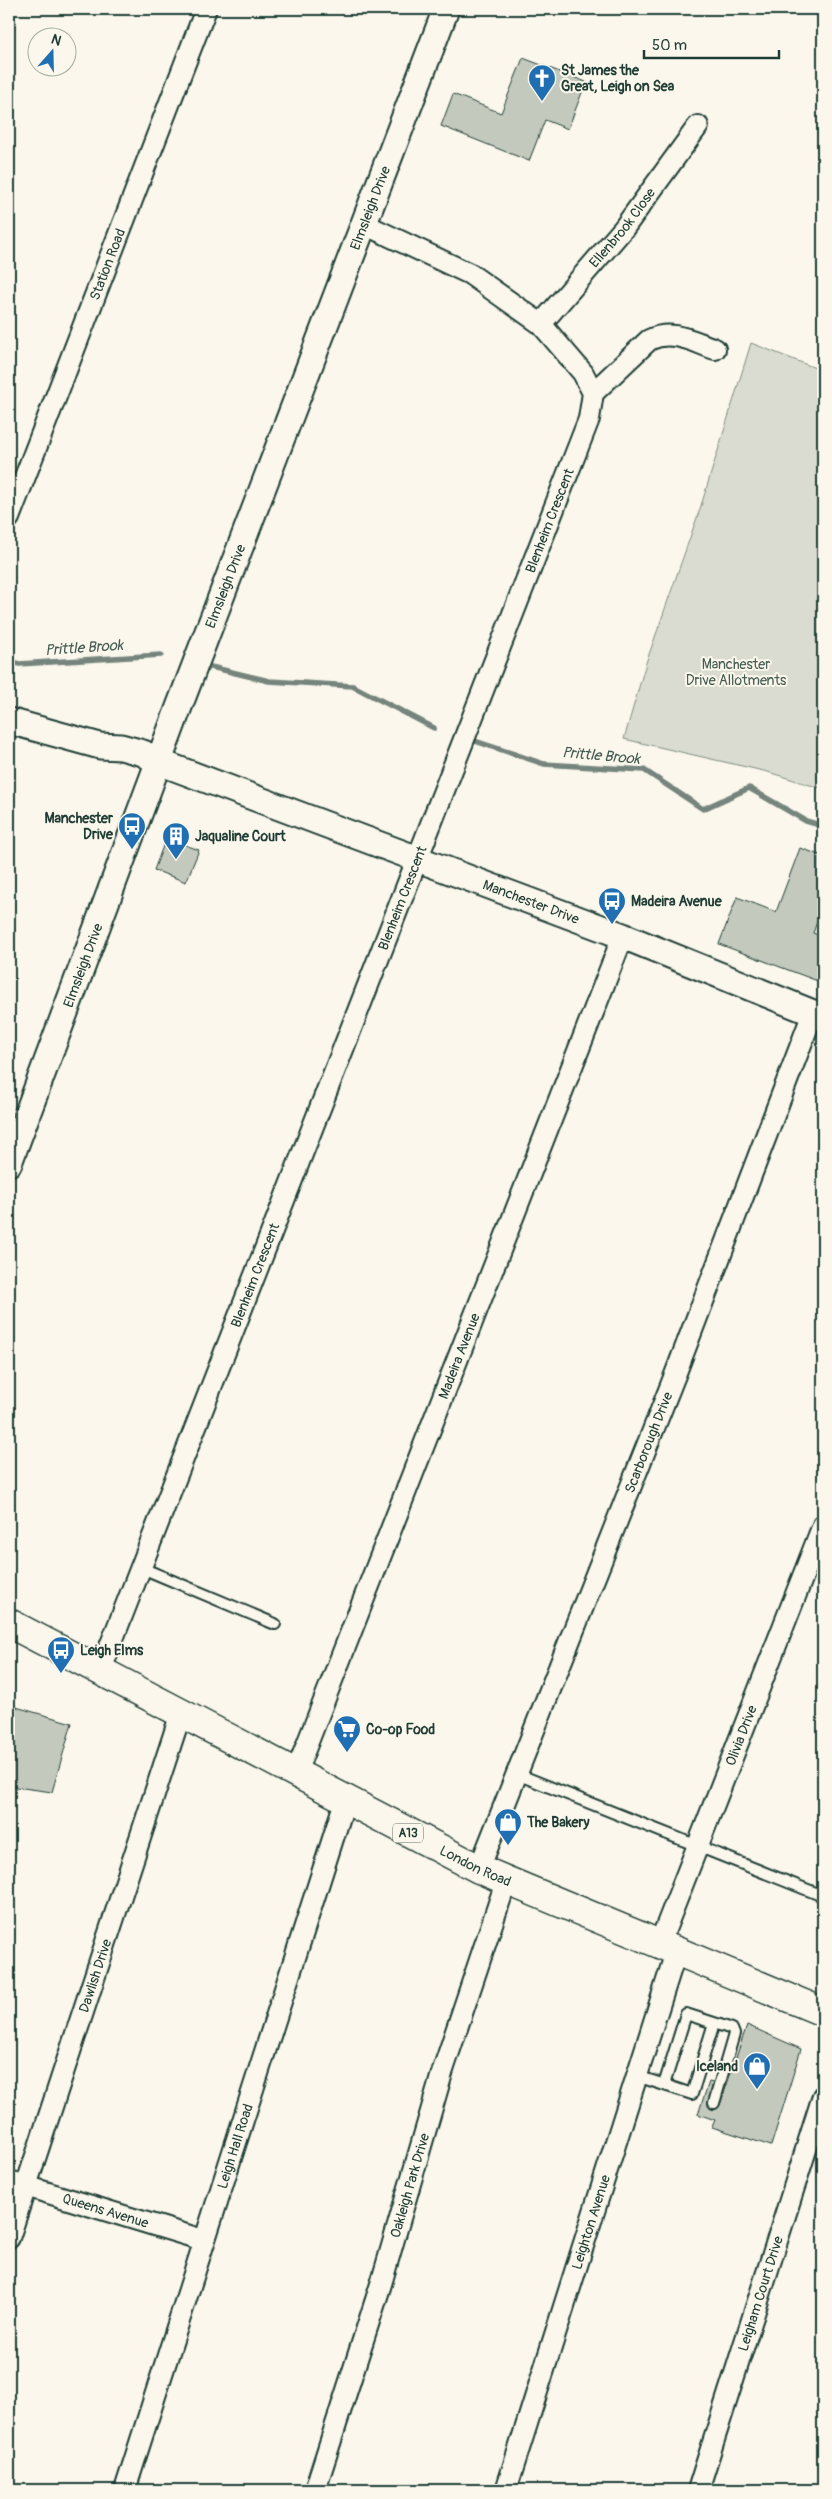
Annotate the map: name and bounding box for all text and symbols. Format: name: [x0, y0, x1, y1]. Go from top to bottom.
north arrow: [28, 28, 78, 78]
scale bar: [644, 28, 780, 60]
text: N: [49, 31, 64, 50]
text: 50 m: [652, 36, 687, 55]
place label: St James the Great, Leigh on Sea: [561, 62, 675, 95]
church icon: St James the Great, Leigh on Sea: [527, 63, 557, 102]
street label: Elmsleigh Drive: [346, 163, 394, 252]
street label: Ellenbrook Close: [585, 185, 659, 271]
street label: Station Road: [86, 226, 129, 303]
street label: Blenheim Crescent: [521, 466, 578, 575]
street label: Elmsleigh Drive: [201, 542, 249, 631]
water label: Prittle Brook: [44, 636, 125, 660]
park label: Manchester Drive Allotments: [686, 656, 787, 689]
water label: Prittle Brook: [561, 743, 643, 769]
place label: Manchester Drive: [45, 810, 114, 843]
bus stop icon: Manchester Drive: [117, 811, 147, 850]
building icon: Jaqualine Court: [161, 821, 191, 860]
place label: Jaqualine Court: [195, 828, 286, 845]
street label: Blenheim Crescent: [374, 843, 430, 953]
street label: Manchester Drive: [481, 876, 582, 927]
bus stop icon: Madeira Avenue: [597, 886, 627, 925]
place label: Madeira Avenue: [631, 893, 723, 910]
street label: Elmsleigh Drive: [59, 921, 106, 1010]
street label: Blenheim Crescent: [227, 1220, 283, 1330]
street label: Madeira Avenue: [434, 1310, 483, 1401]
street label: Scarborough Drive: [621, 1389, 676, 1495]
bus stop icon: Leigh Elms: [46, 1635, 76, 1674]
place label: Leigh Elms: [80, 1642, 144, 1659]
street label: Olivia Drive: [721, 1703, 760, 1768]
supermarket icon: Co-op Food: [332, 1714, 362, 1753]
place label: Co-op Food: [366, 1721, 435, 1738]
shop icon: The Bakery: [493, 1807, 523, 1846]
place label: The Bakery: [526, 1814, 589, 1831]
road number: A13: [393, 1824, 423, 1842]
street label: London Road: [437, 1841, 514, 1890]
street label: Dawlish Drive: [75, 1937, 115, 2015]
shop icon: Iceland: [742, 2051, 772, 2090]
place label: Iceland: [696, 2058, 738, 2075]
street label: Leigh Hall Road: [213, 2101, 256, 2191]
street label: Oakleigh Park Drive: [386, 2131, 433, 2240]
street label: Leighton Avenue: [568, 2173, 614, 2271]
street label: Queens Avenue: [60, 2189, 151, 2232]
street label: Leigham Court Drive: [734, 2234, 787, 2353]

